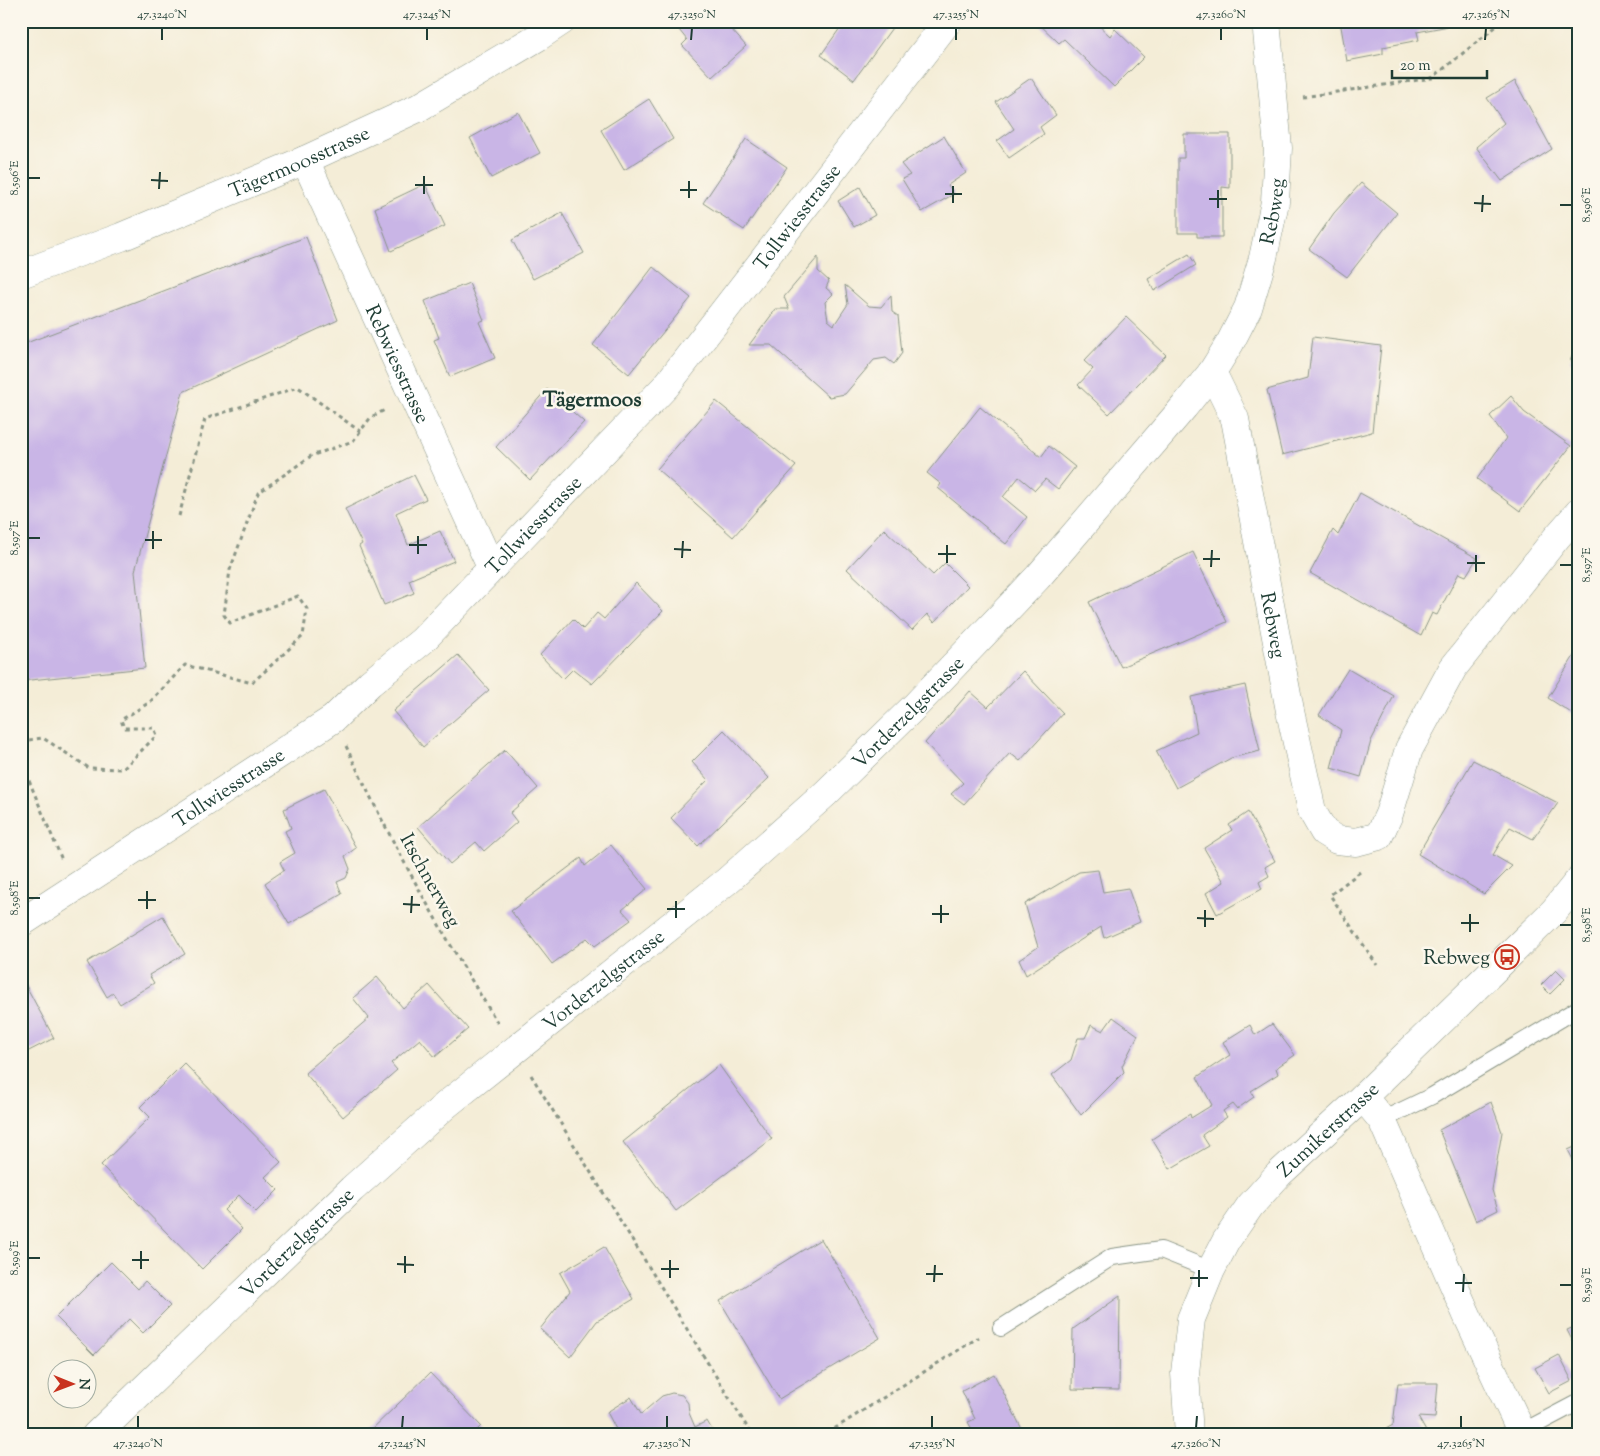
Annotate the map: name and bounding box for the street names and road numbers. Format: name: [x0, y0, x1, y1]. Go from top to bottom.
street label: Tägermoosstrasse: [225, 120, 375, 207]
street label: Tollwiesstrasse: [748, 159, 849, 278]
street label: Rebweg: [1254, 177, 1293, 247]
street label: Rebwiesstrasse: [356, 301, 436, 429]
street label: Tollwiesstrasse: [480, 470, 590, 583]
street label: Rebweg: [1251, 590, 1292, 661]
street label: Vorderzelgstrasse: [847, 651, 972, 777]
street label: Tollwiesstrasse: [168, 742, 292, 837]
street label: Itschnerweg: [391, 829, 467, 934]
street label: Vorderzelgstrasse: [537, 924, 672, 1040]
street label: Zumikerstrasse: [1272, 1077, 1387, 1185]
street label: Vorderzelgstrasse: [234, 1182, 362, 1306]

